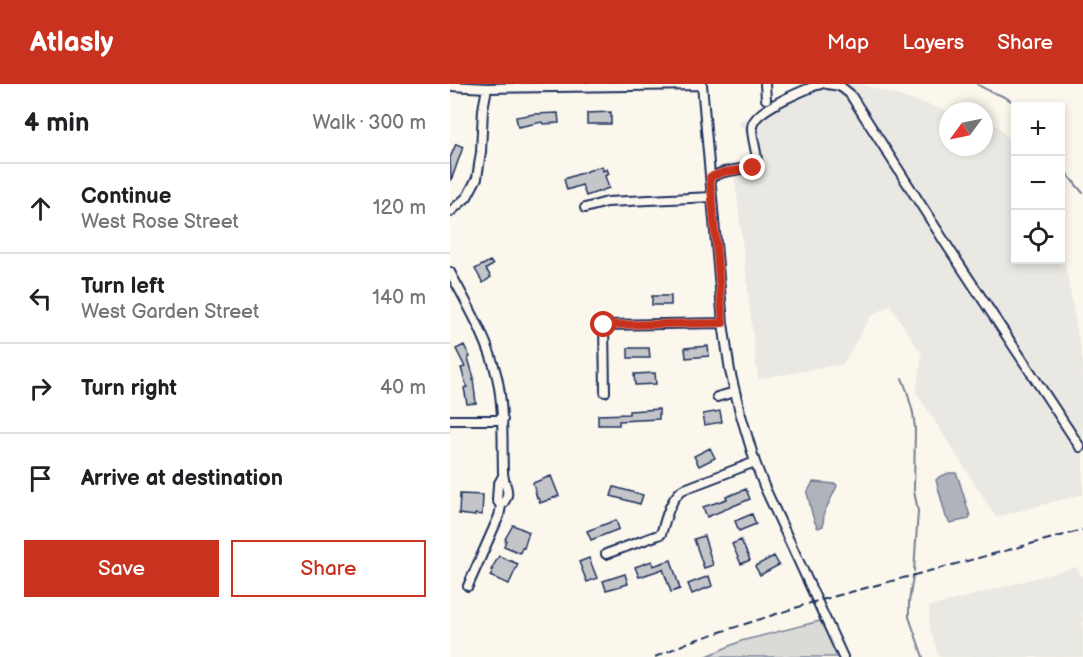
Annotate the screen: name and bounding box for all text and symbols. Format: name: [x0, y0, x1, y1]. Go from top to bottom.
text: Atlasly: [30, 26, 113, 59]
text: Map: [827, 30, 869, 55]
text: Layers: [902, 30, 964, 55]
text: Share: [997, 30, 1053, 55]
north arrow: [939, 102, 993, 156]
map controls: [1011, 102, 1065, 264]
button: +: [1011, 102, 1065, 156]
text: 4 min: [24, 108, 89, 139]
text: Walk · 300 m: [313, 111, 426, 135]
route end: [739, 154, 765, 180]
button: −: [1011, 156, 1065, 210]
text: Continue: [81, 183, 171, 210]
icon: ahead: [24, 192, 57, 225]
text: 120 m: [373, 196, 426, 220]
text: West Rose Street: [81, 210, 239, 234]
button: locate: [1011, 210, 1065, 264]
text: Turn left: [81, 273, 165, 300]
icon: left: [24, 282, 57, 315]
text: 140 m: [372, 286, 426, 310]
text: West Garden Street: [81, 300, 259, 324]
route start: [590, 311, 616, 337]
icon: right: [24, 372, 57, 405]
text: Turn right: [81, 375, 177, 402]
text: 40 m: [380, 376, 426, 400]
icon: arrive: [24, 462, 57, 495]
text: Arrive at destination: [81, 465, 283, 492]
button: Save: [24, 540, 219, 597]
button: Share: [231, 540, 426, 597]

